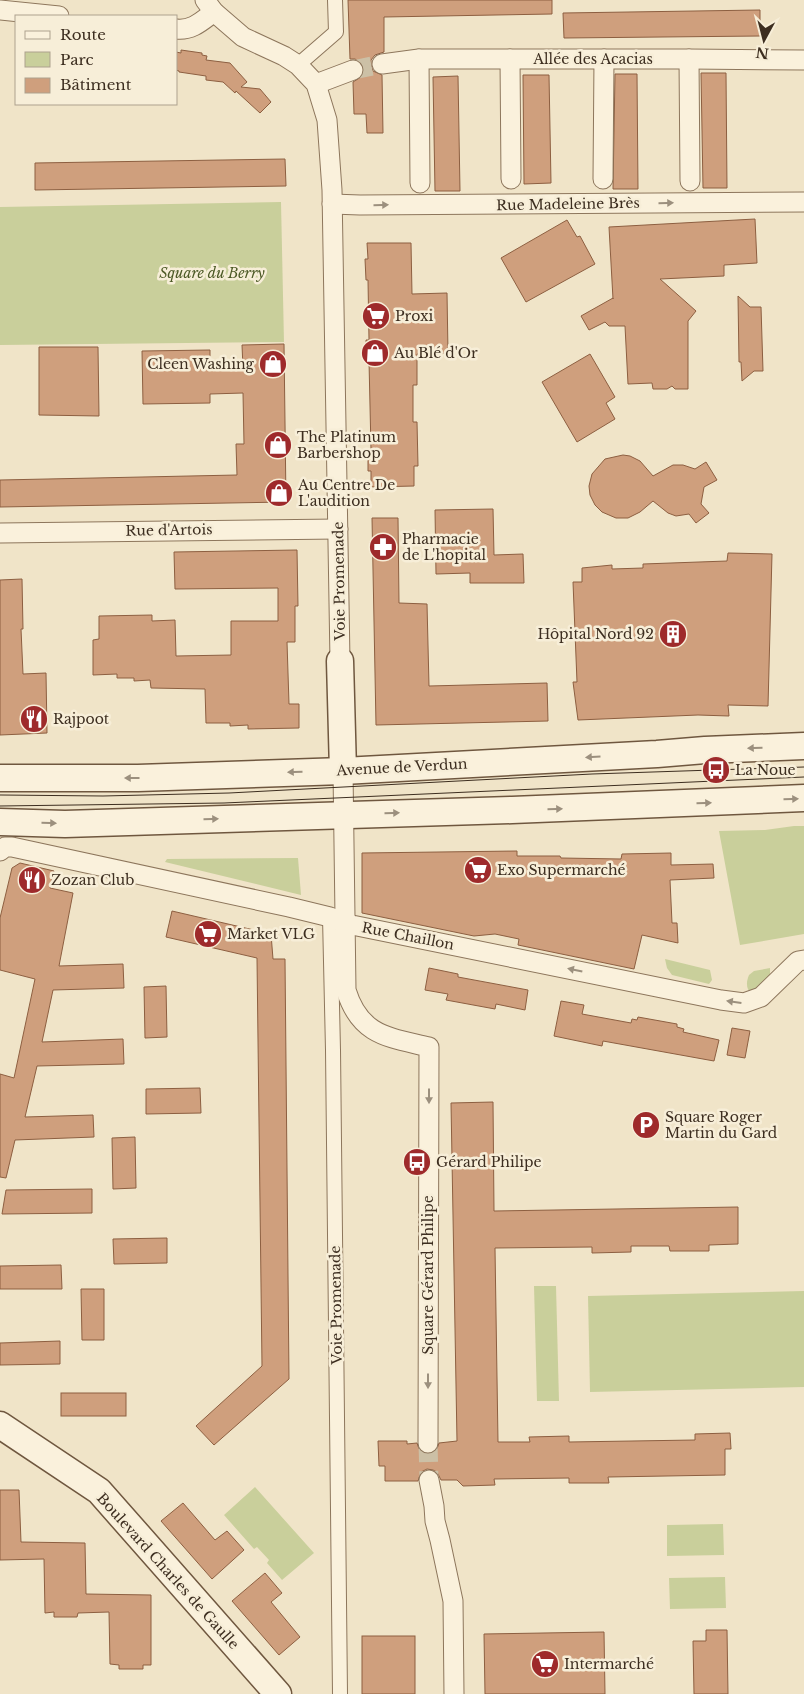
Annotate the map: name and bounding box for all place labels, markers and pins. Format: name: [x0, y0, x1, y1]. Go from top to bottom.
supermarket icon: Proxi: [361, 301, 391, 331]
place label: Proxi: [395, 307, 433, 325]
shop icon: Au Blé d'Or: [360, 338, 390, 368]
place label: Au Blé d'Or: [393, 344, 478, 362]
shop icon: Cleen Washing: [258, 349, 288, 379]
place label: Cleen Washing: [147, 355, 255, 373]
place label: The Platinum Barbershop: [297, 428, 396, 462]
shop icon: The Platinum Barbershop: [263, 430, 293, 460]
place label: Au Centre De L'audition: [297, 476, 395, 510]
shop icon: Au Centre De L'audition: [264, 478, 294, 508]
place label: Pharmacie de L'hopital: [402, 530, 486, 564]
pharmacy icon: Pharmacie de L'hopital: [368, 532, 398, 562]
building icon: Hôpital Nord 92: [658, 619, 688, 649]
place label: Hôpital Nord 92: [537, 625, 654, 643]
restaurant icon: Rajpoot: [19, 704, 49, 734]
place label: Rajpoot: [53, 710, 110, 728]
bus stop icon: La Noue: [701, 755, 731, 785]
place label: La Noue: [735, 761, 796, 779]
supermarket icon: Exo Supermarché: [463, 855, 493, 885]
place label: Exo Supermarché: [497, 861, 626, 879]
restaurant icon: Zozan Club: [17, 865, 47, 895]
place label: Zozan Club: [51, 871, 134, 889]
supermarket icon: Market VLG: [193, 919, 223, 949]
place label: Market VLG: [227, 925, 315, 943]
place label: Square Roger Martin du Gard: [665, 1108, 778, 1142]
parking icon: Square Roger Martin du Gard: [631, 1110, 661, 1140]
bus stop icon: Gérard Philipe: [402, 1147, 432, 1177]
place label: Gérard Philipe: [436, 1153, 542, 1171]
supermarket icon: Intermarché: [530, 1649, 560, 1679]
place label: Intermarché: [564, 1655, 654, 1673]

